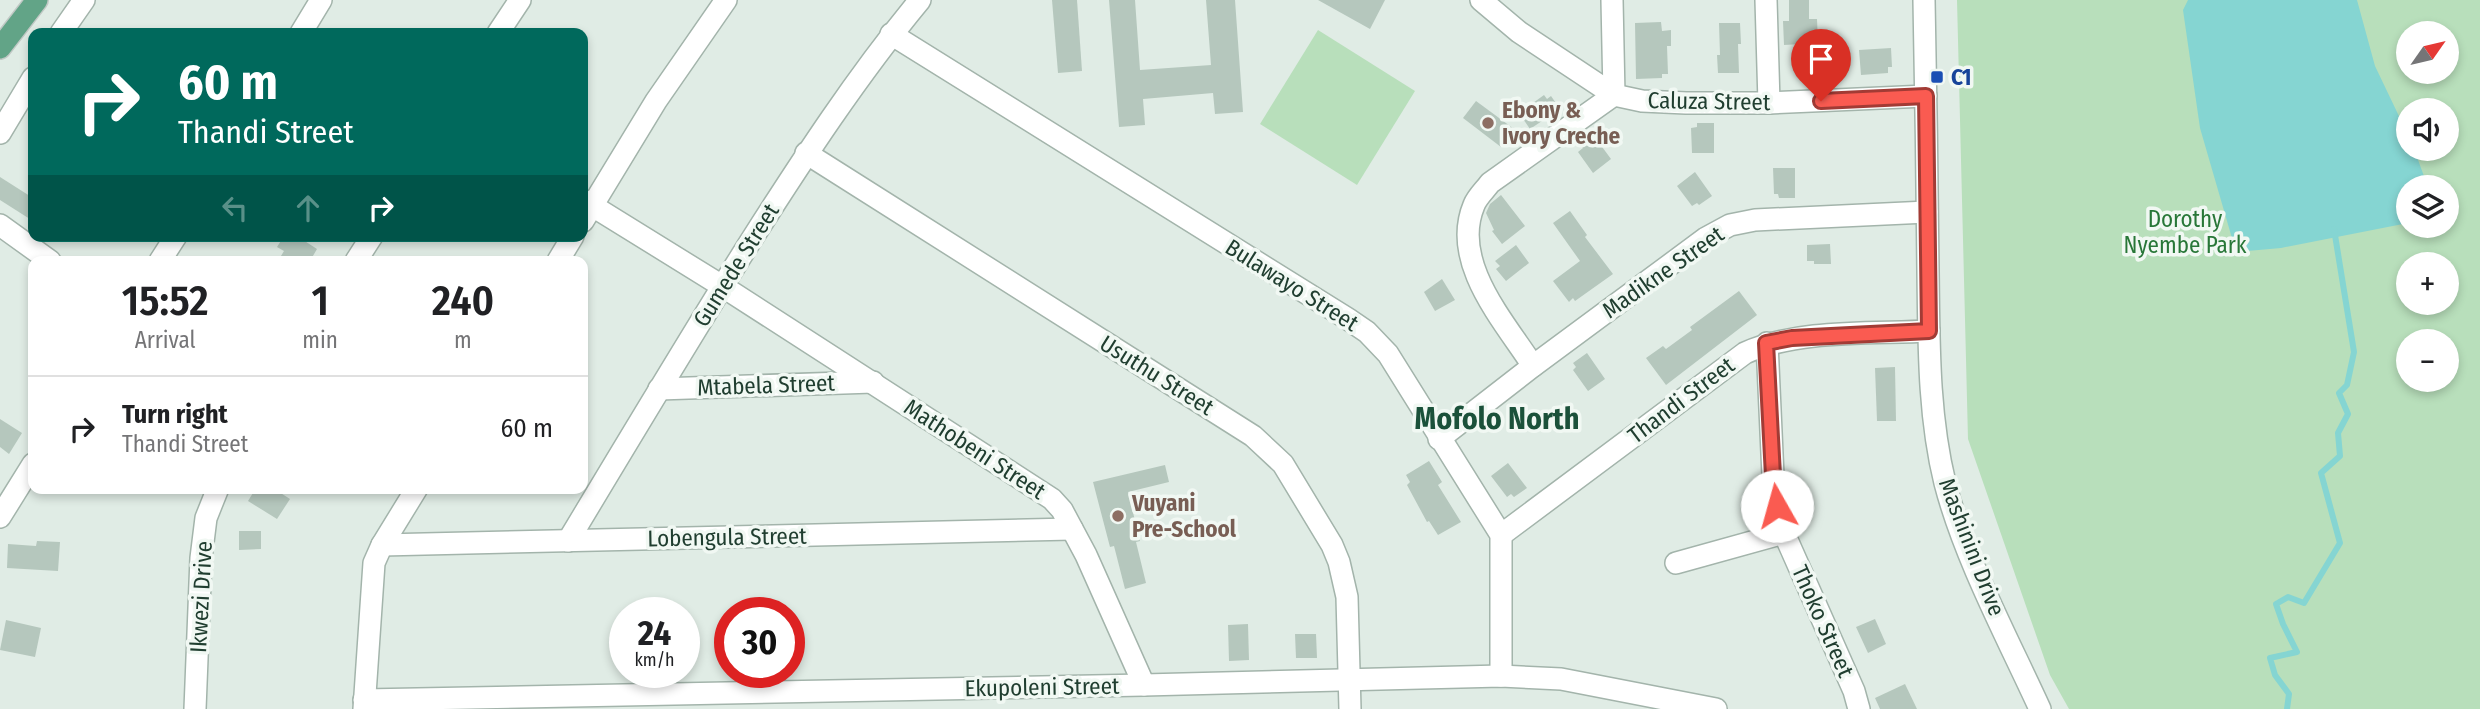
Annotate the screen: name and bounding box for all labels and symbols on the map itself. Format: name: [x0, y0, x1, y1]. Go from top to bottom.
north arrow: [2396, 21, 2459, 84]
pin: [1791, 29, 1851, 101]
place label: C1: [1951, 63, 1971, 91]
marker: C1: [1929, 69, 1945, 85]
street label: Caluza Street: [1647, 86, 1771, 116]
place label: Ebony & Ivory Creche: [1502, 96, 1621, 150]
marker: Ebony & Ivory Creche: [1480, 115, 1496, 131]
street label: Gumede Street: [687, 198, 785, 332]
park label: Dorothy Nyembe Park: [2123, 205, 2247, 259]
street label: Madikne Street: [1597, 220, 1730, 324]
street label: Bulawayo Street: [1220, 233, 1364, 337]
street label: Usuthu Street: [1095, 329, 1219, 421]
street label: Thandi Street: [1622, 351, 1740, 449]
street label: Mtabela Street: [697, 369, 836, 401]
street label: Mathobeni Street: [899, 393, 1051, 505]
district label: Mofolo North: [1415, 401, 1579, 437]
position arrow: [1740, 469, 1814, 543]
street label: Mashinini Drive: [1933, 474, 2011, 620]
place label: Vuyani Pre-School: [1131, 489, 1237, 543]
marker: Vuyani Pre-School: [1110, 508, 1126, 524]
street label: Lobengula Street: [647, 522, 807, 552]
street label: Ikwezi Drive: [184, 540, 218, 654]
street label: Thoko Street: [1786, 561, 1860, 682]
speed limit sign: 30: [714, 597, 805, 688]
street label: Ekupoleni Street: [964, 672, 1120, 702]

